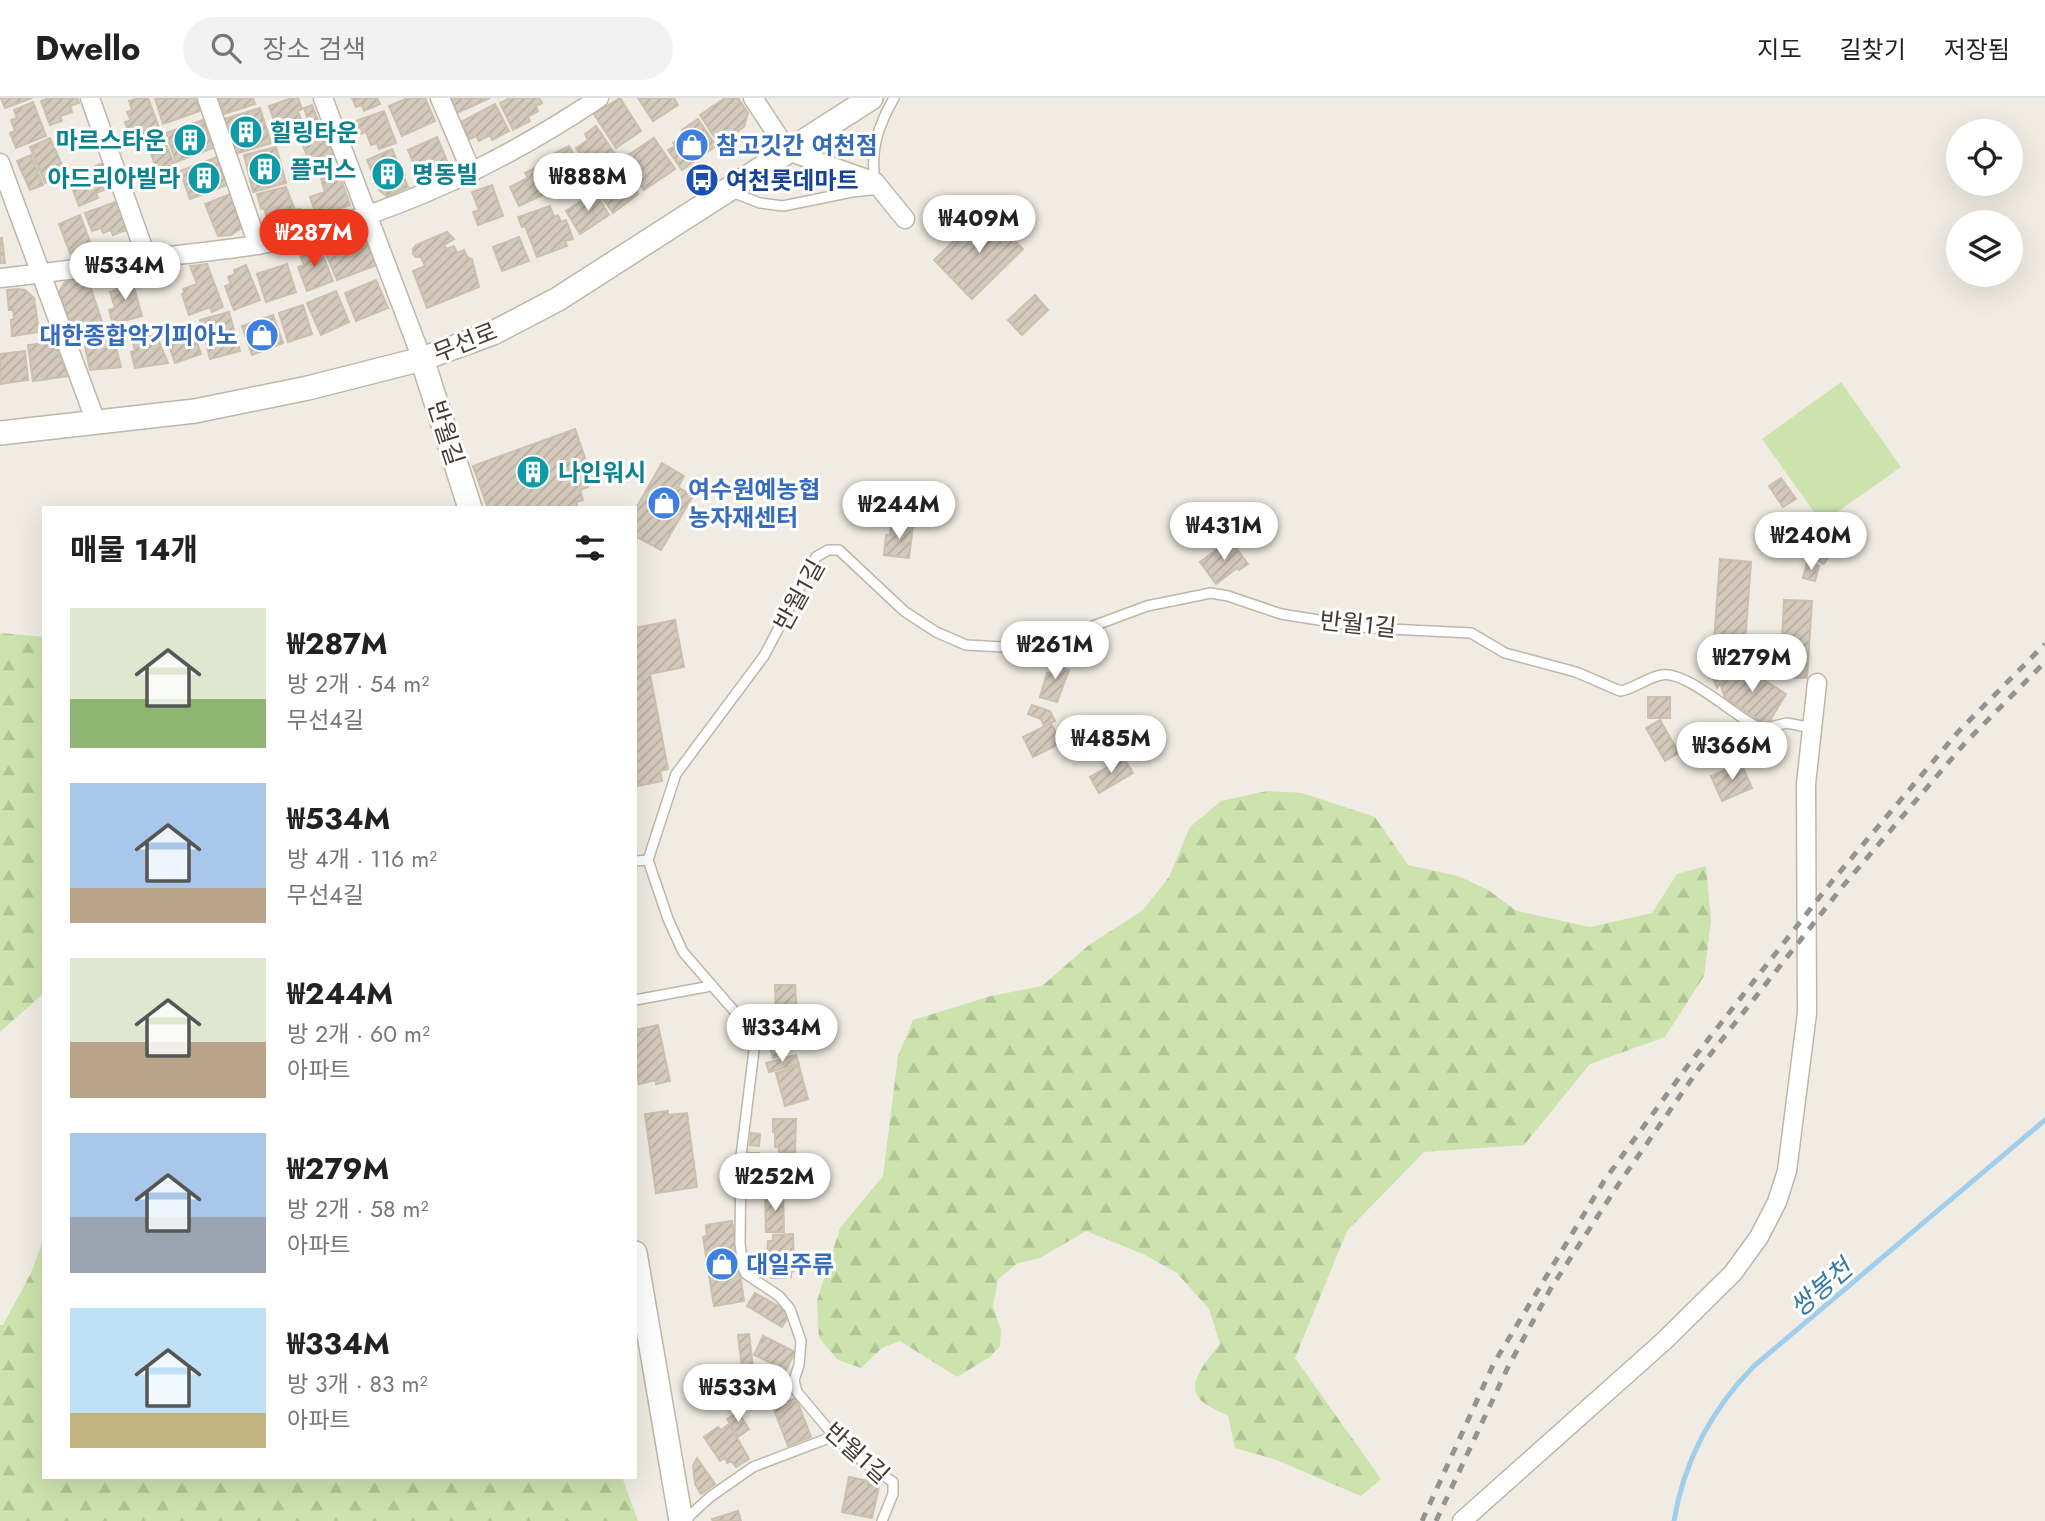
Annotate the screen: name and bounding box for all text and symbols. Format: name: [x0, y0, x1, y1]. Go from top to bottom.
search box: [183, 17, 673, 80]
text: Dwello: [35, 25, 141, 72]
icon: search: [207, 29, 245, 67]
text: 장소 검색: [263, 30, 366, 68]
text: 지도: [1757, 32, 1802, 67]
text: 길찾기: [1840, 32, 1906, 67]
text: 저장됨: [1944, 32, 2010, 67]
building icon: 힐링타운: [227, 113, 265, 151]
place label: 힐링타운: [270, 115, 358, 150]
map controls: [1946, 119, 2023, 287]
button: locate: [1946, 119, 2023, 196]
building icon: 마르스타운: [171, 121, 209, 159]
place label: 마르스타운: [56, 123, 166, 158]
shop icon: 참고깃간 여천점: [673, 126, 711, 164]
place label: 참고깃간 여천점: [716, 128, 878, 163]
building icon: 플러스: [246, 150, 284, 188]
place label: 플러스: [290, 152, 356, 187]
pin: ₩888M: [539, 153, 637, 213]
building icon: 명동빌: [369, 155, 407, 193]
place label: 명동빌: [412, 157, 478, 192]
building icon: 아드리아빌라: [185, 159, 223, 197]
text: ₩888M: [549, 159, 627, 193]
place label: 아드리아빌라: [48, 161, 180, 196]
bus stop icon: 여천롯데마트: [683, 161, 721, 199]
place label: 여천롯데마트: [726, 163, 858, 198]
pin: ₩409M: [930, 195, 1028, 255]
text: ₩409M: [939, 201, 1019, 235]
pin: ₩287M: [265, 209, 363, 269]
button: layers: [1946, 210, 2023, 287]
text: ₩287M: [275, 215, 353, 249]
pin: ₩534M: [76, 242, 174, 302]
text: ₩534M: [85, 248, 165, 282]
street label: 무선로: [428, 313, 502, 371]
shop icon: 대한종합악기피아노: [243, 316, 281, 354]
place label: 대한종합악기피아노: [39, 318, 238, 353]
street label: 반월길: [419, 396, 473, 470]
building icon: 나인워시: [514, 453, 552, 491]
place label: 나인워시: [558, 455, 646, 490]
place label: 여수원예농협 농자재센터: [688, 472, 820, 535]
pin: ₩244M: [850, 482, 948, 541]
shop icon: 여수원예농협 농자재센터: [645, 484, 683, 522]
text: ₩244M: [858, 487, 940, 521]
pin: ₩431M: [1175, 503, 1273, 562]
text: ₩431M: [1186, 508, 1262, 542]
pin: ₩240M: [1762, 512, 1860, 572]
text: ₩240M: [1771, 518, 1851, 552]
text: 매물 14개: [70, 528, 198, 571]
icon: filters: [571, 529, 609, 567]
street label: 반월1길: [765, 553, 833, 637]
street label: 반월1길: [1318, 603, 1398, 645]
text: ₩287M: [287, 622, 388, 665]
pin: ₩261M: [1006, 622, 1104, 681]
text: ₩261M: [1017, 627, 1093, 661]
pin: ₩279M: [1703, 634, 1801, 694]
icon: home: [126, 636, 210, 720]
text: ₩279M: [1713, 640, 1791, 674]
text: 방 2개 · 54 m²: [287, 667, 429, 701]
text: 무선4길: [287, 703, 364, 737]
pin: ₩485M: [1062, 716, 1160, 775]
text: ₩485M: [1071, 721, 1151, 755]
pin: ₩366M: [1683, 722, 1781, 782]
text: ₩366M: [1692, 728, 1772, 762]
text: ₩534M: [287, 797, 390, 840]
icon: home: [126, 811, 210, 895]
text: 방 4개 · 116 m²: [287, 842, 437, 876]
text: 무선4길: [287, 878, 364, 912]
text: ₩244M: [287, 972, 393, 1015]
icon: home: [126, 986, 210, 1070]
pin: ₩334M: [733, 1004, 831, 1064]
text: ₩334M: [743, 1010, 821, 1044]
text: 방 2개 · 60 m²: [287, 1017, 430, 1051]
text: 아파트: [287, 1053, 350, 1087]
text: ₩279M: [287, 1147, 389, 1190]
pin: ₩252M: [726, 1154, 824, 1213]
text: ₩252M: [735, 1159, 815, 1193]
icon: home: [126, 1161, 210, 1245]
text: 방 2개 · 58 m²: [287, 1192, 428, 1226]
text: 아파트: [287, 1228, 350, 1262]
shop icon: 대일주류: [703, 1245, 741, 1283]
place label: 대일주류: [746, 1247, 834, 1282]
water label: 쌍봉천: [1781, 1248, 1863, 1326]
text: ₩334M: [287, 1322, 390, 1365]
icon: home: [126, 1336, 210, 1420]
pin: ₩533M: [689, 1364, 787, 1424]
text: 방 3개 · 83 m²: [287, 1367, 427, 1401]
text: ₩533M: [699, 1370, 777, 1404]
text: 아파트: [287, 1403, 350, 1437]
street label: 반월1길: [817, 1414, 897, 1492]

